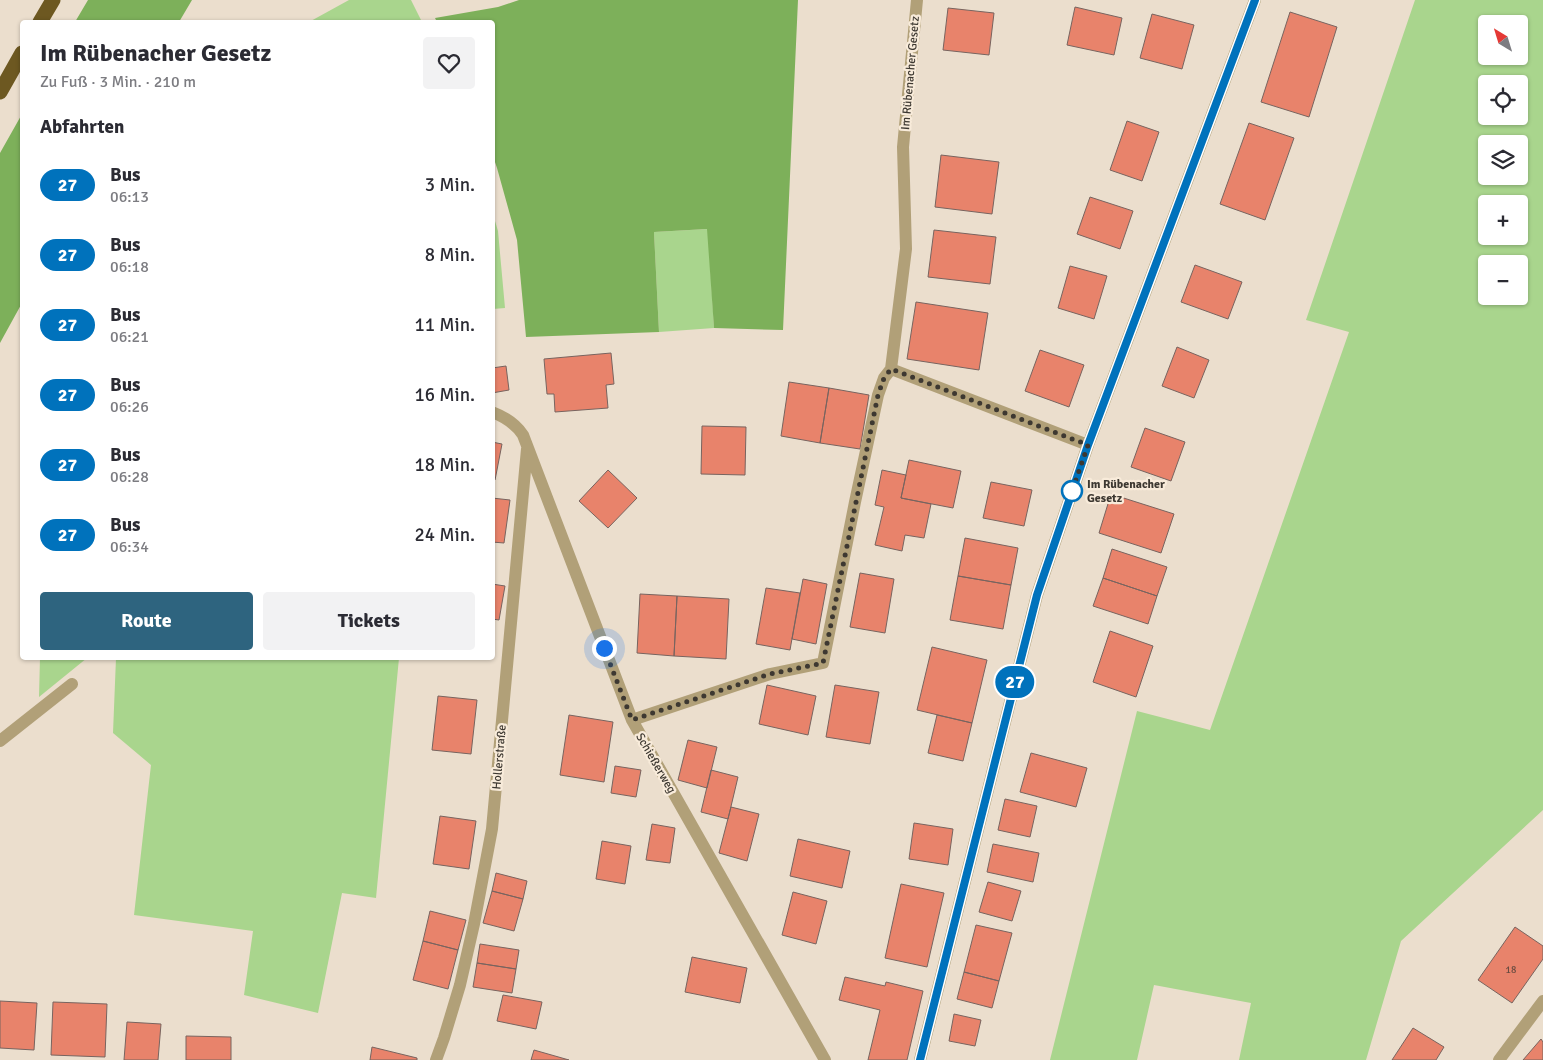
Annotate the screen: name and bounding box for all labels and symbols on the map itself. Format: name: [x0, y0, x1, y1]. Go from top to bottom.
north arrow: [1478, 15, 1528, 65]
street label: Im Rübenacher Gesetz: [898, 16, 923, 131]
place label: Im Rübenacher Gesetz: [1087, 477, 1165, 506]
marker: Im Rübenacher Gesetz: [1061, 480, 1083, 502]
your location: [592, 636, 617, 661]
line badge: 27: [992, 666, 1038, 698]
street label: Hollerstraße: [489, 724, 510, 790]
street label: Schießerweg: [632, 730, 679, 796]
house number: 18: [1506, 964, 1516, 976]

